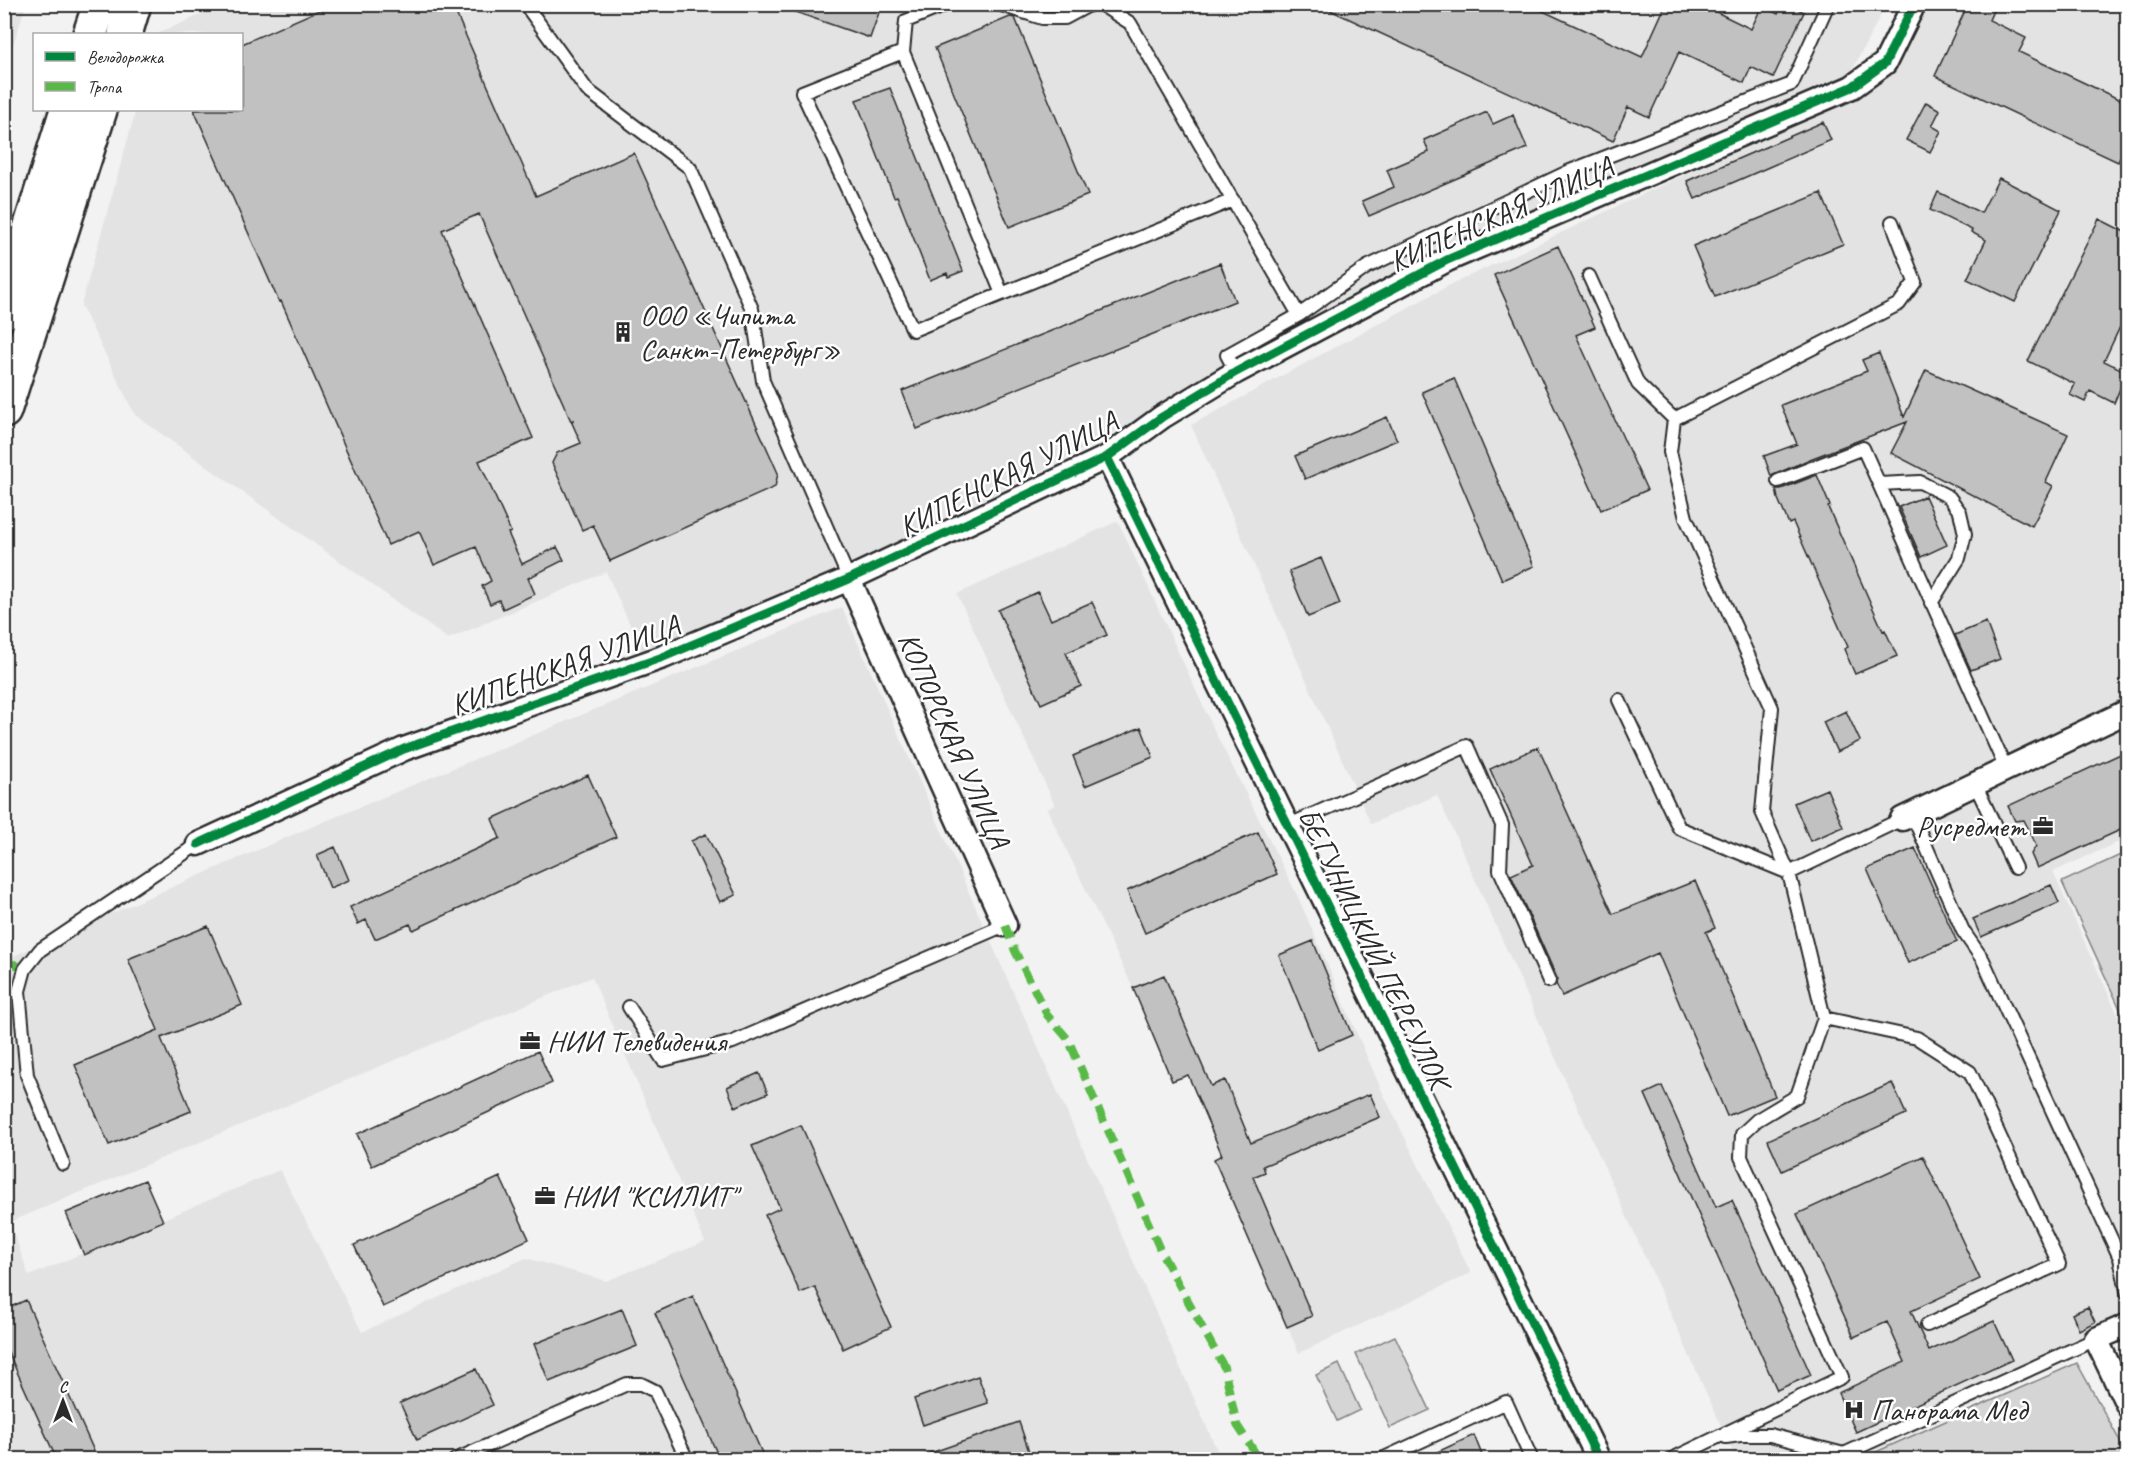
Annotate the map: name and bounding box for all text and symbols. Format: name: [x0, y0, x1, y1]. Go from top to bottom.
legend: [33, 33, 243, 111]
text: Велодорожка: [87, 46, 165, 68]
text: Тропа: [87, 76, 123, 98]
street label: КИПЕНСКАЯ УЛИЦА: [1383, 147, 1620, 280]
place label: ООО «Чипита Санкт-Петербург»: [640, 296, 841, 368]
building icon: ООО «Чипита Санкт-Петербург»: [611, 320, 635, 344]
street label: КИПЕНСКАЯ УЛИЦА: [892, 402, 1126, 546]
street label: КИПЕНСКАЯ УЛИЦА: [445, 605, 686, 724]
street label: КОПОРСКАЯ УЛИЦА: [889, 626, 1019, 855]
street label: БЕГУНИЦКИЙ ПЕРЕУЛОК: [1289, 801, 1461, 1100]
place label: Русредмет: [1916, 807, 2028, 845]
office icon: Русредмет: [2031, 814, 2055, 838]
place label: НИИ Телевидения: [547, 1022, 729, 1060]
office icon: НИИ Телевидения: [518, 1029, 542, 1053]
place label: НИИ "КСИЛИТ": [562, 1177, 742, 1215]
office icon: НИИ "КСИЛИТ": [533, 1184, 557, 1208]
north arrow: [33, 1371, 93, 1431]
text: С: [59, 1377, 69, 1397]
place label: Панорама Мед: [1871, 1391, 2029, 1429]
hospital icon: Панорама Мед: [1842, 1398, 1866, 1422]

